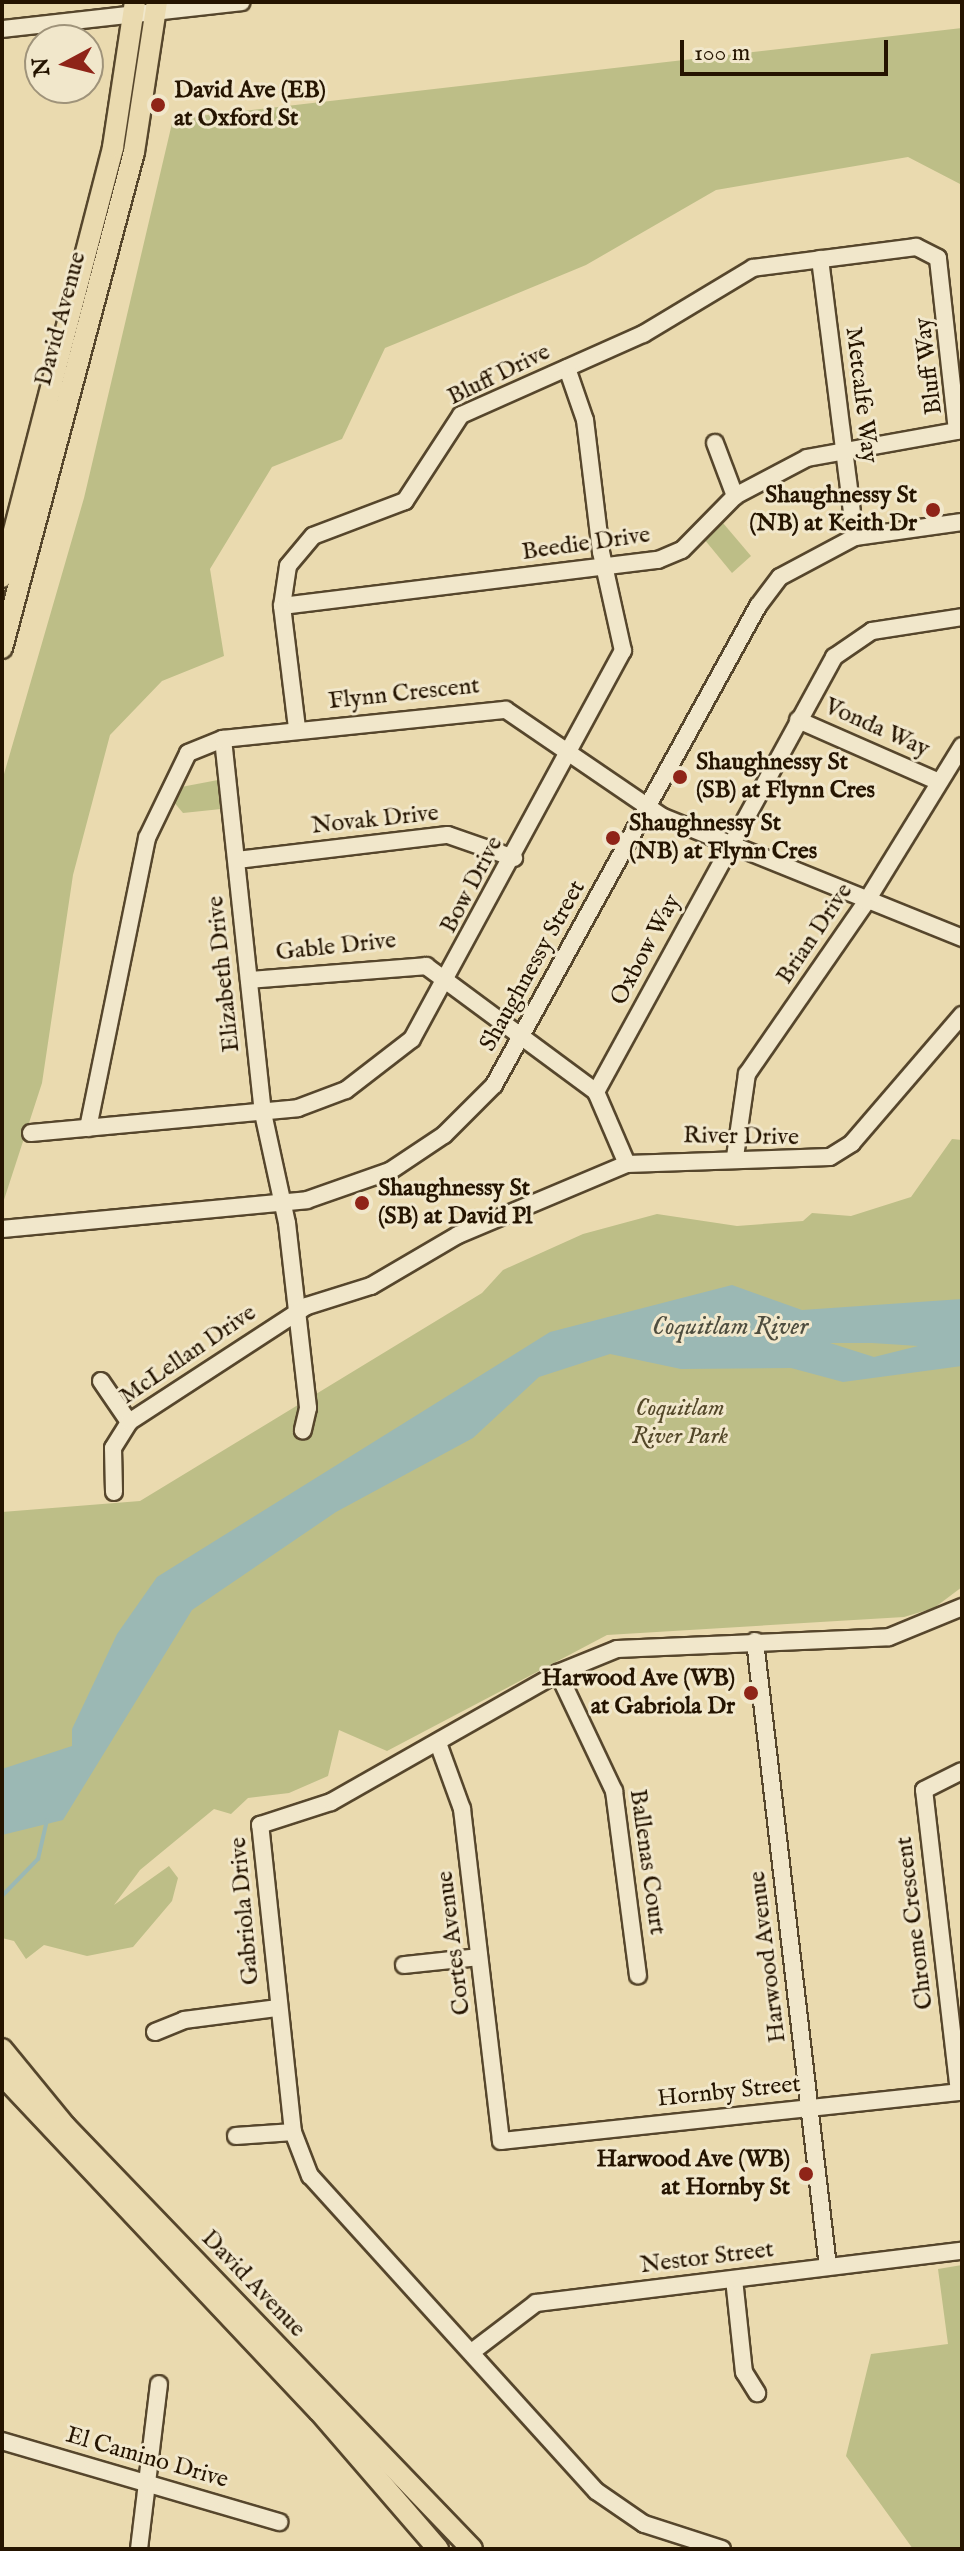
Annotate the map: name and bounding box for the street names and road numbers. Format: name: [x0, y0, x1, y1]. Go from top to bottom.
street label: David Avenue: [29, 249, 93, 389]
street label: Bluff Way: [909, 316, 949, 416]
street label: Metcalfe Way: [838, 325, 884, 465]
street label: Bluff Drive: [443, 338, 555, 412]
street label: Beedie Drive: [520, 521, 652, 567]
street label: Flynn Crescent: [327, 672, 481, 716]
street label: Vonda Way: [820, 692, 934, 764]
street label: Novak Drive: [310, 799, 440, 841]
street label: Bow Drive: [435, 832, 509, 938]
street label: Shaughnessy Street: [474, 875, 592, 1057]
street label: Brian Drive: [771, 878, 859, 990]
street label: Oxbow Way: [605, 890, 687, 1010]
street label: Elizabeth Drive: [201, 894, 247, 1054]
street label: Gable Drive: [274, 926, 398, 968]
street label: River Drive: [683, 1122, 799, 1152]
street label: McLellan Drive: [114, 1299, 262, 1411]
street label: Ballenas Court: [623, 1787, 671, 1937]
street label: Chrome Crescent: [890, 1835, 940, 2011]
street label: Gabriola Drive: [224, 1836, 266, 1986]
street label: Cortes Avenue: [431, 1869, 477, 2017]
street label: Harwood Avenue: [743, 1870, 793, 2044]
street label: Hornby Street: [656, 2070, 802, 2114]
street label: David Avenue: [195, 2224, 311, 2344]
street label: Nestor Street: [639, 2236, 775, 2280]
street label: El Camino Drive: [62, 2421, 232, 2495]

